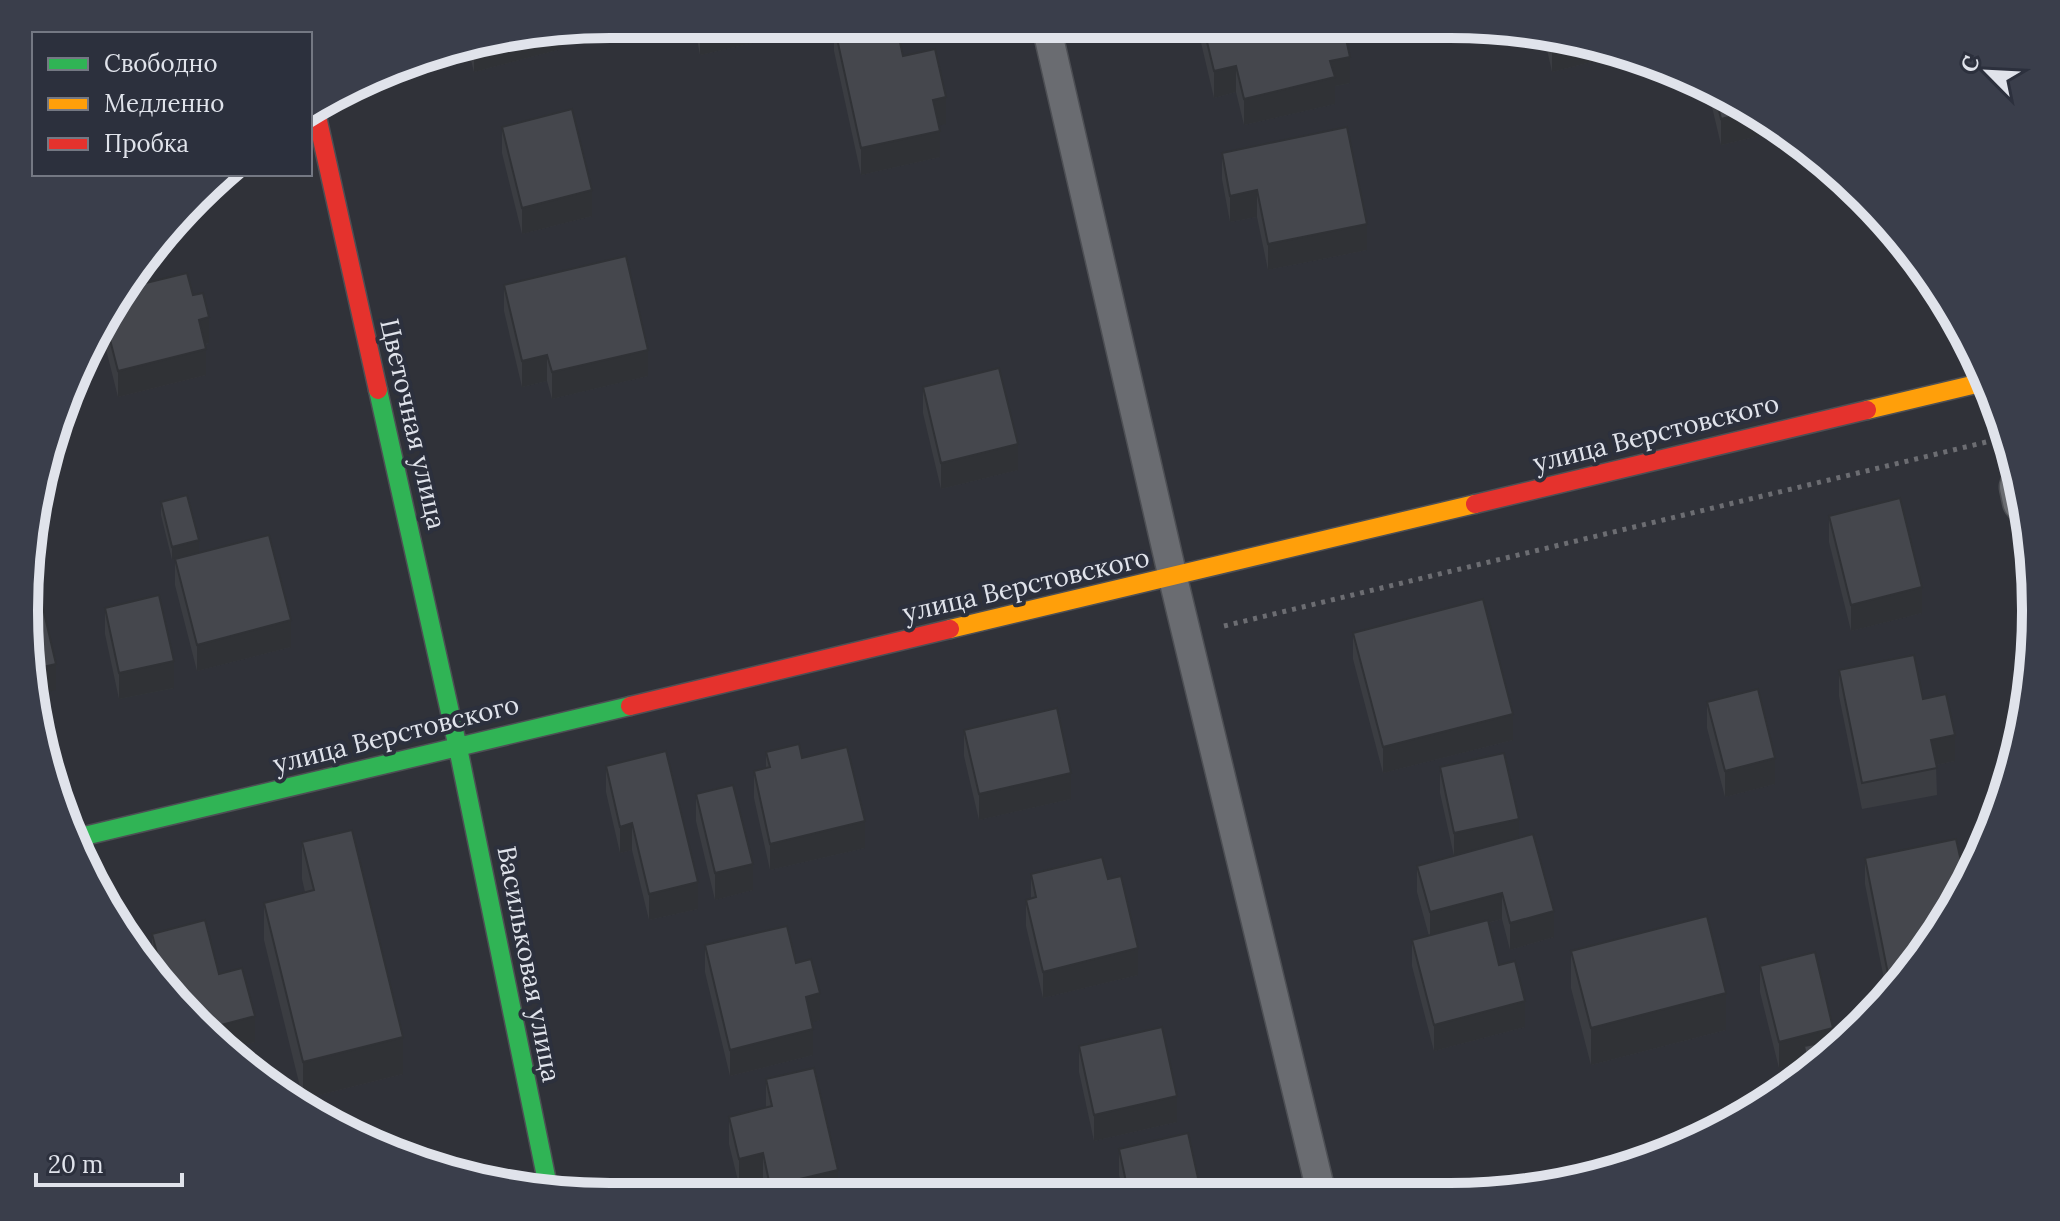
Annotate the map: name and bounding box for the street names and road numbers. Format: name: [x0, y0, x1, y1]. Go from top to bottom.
street label: Цветочная улица: [373, 315, 454, 532]
street label: улица Верстовского: [1529, 386, 1782, 479]
street label: улица Верстовского: [899, 540, 1153, 629]
street label: улица Верстовского: [269, 687, 522, 780]
street label: Васильковая улица: [490, 843, 569, 1085]

